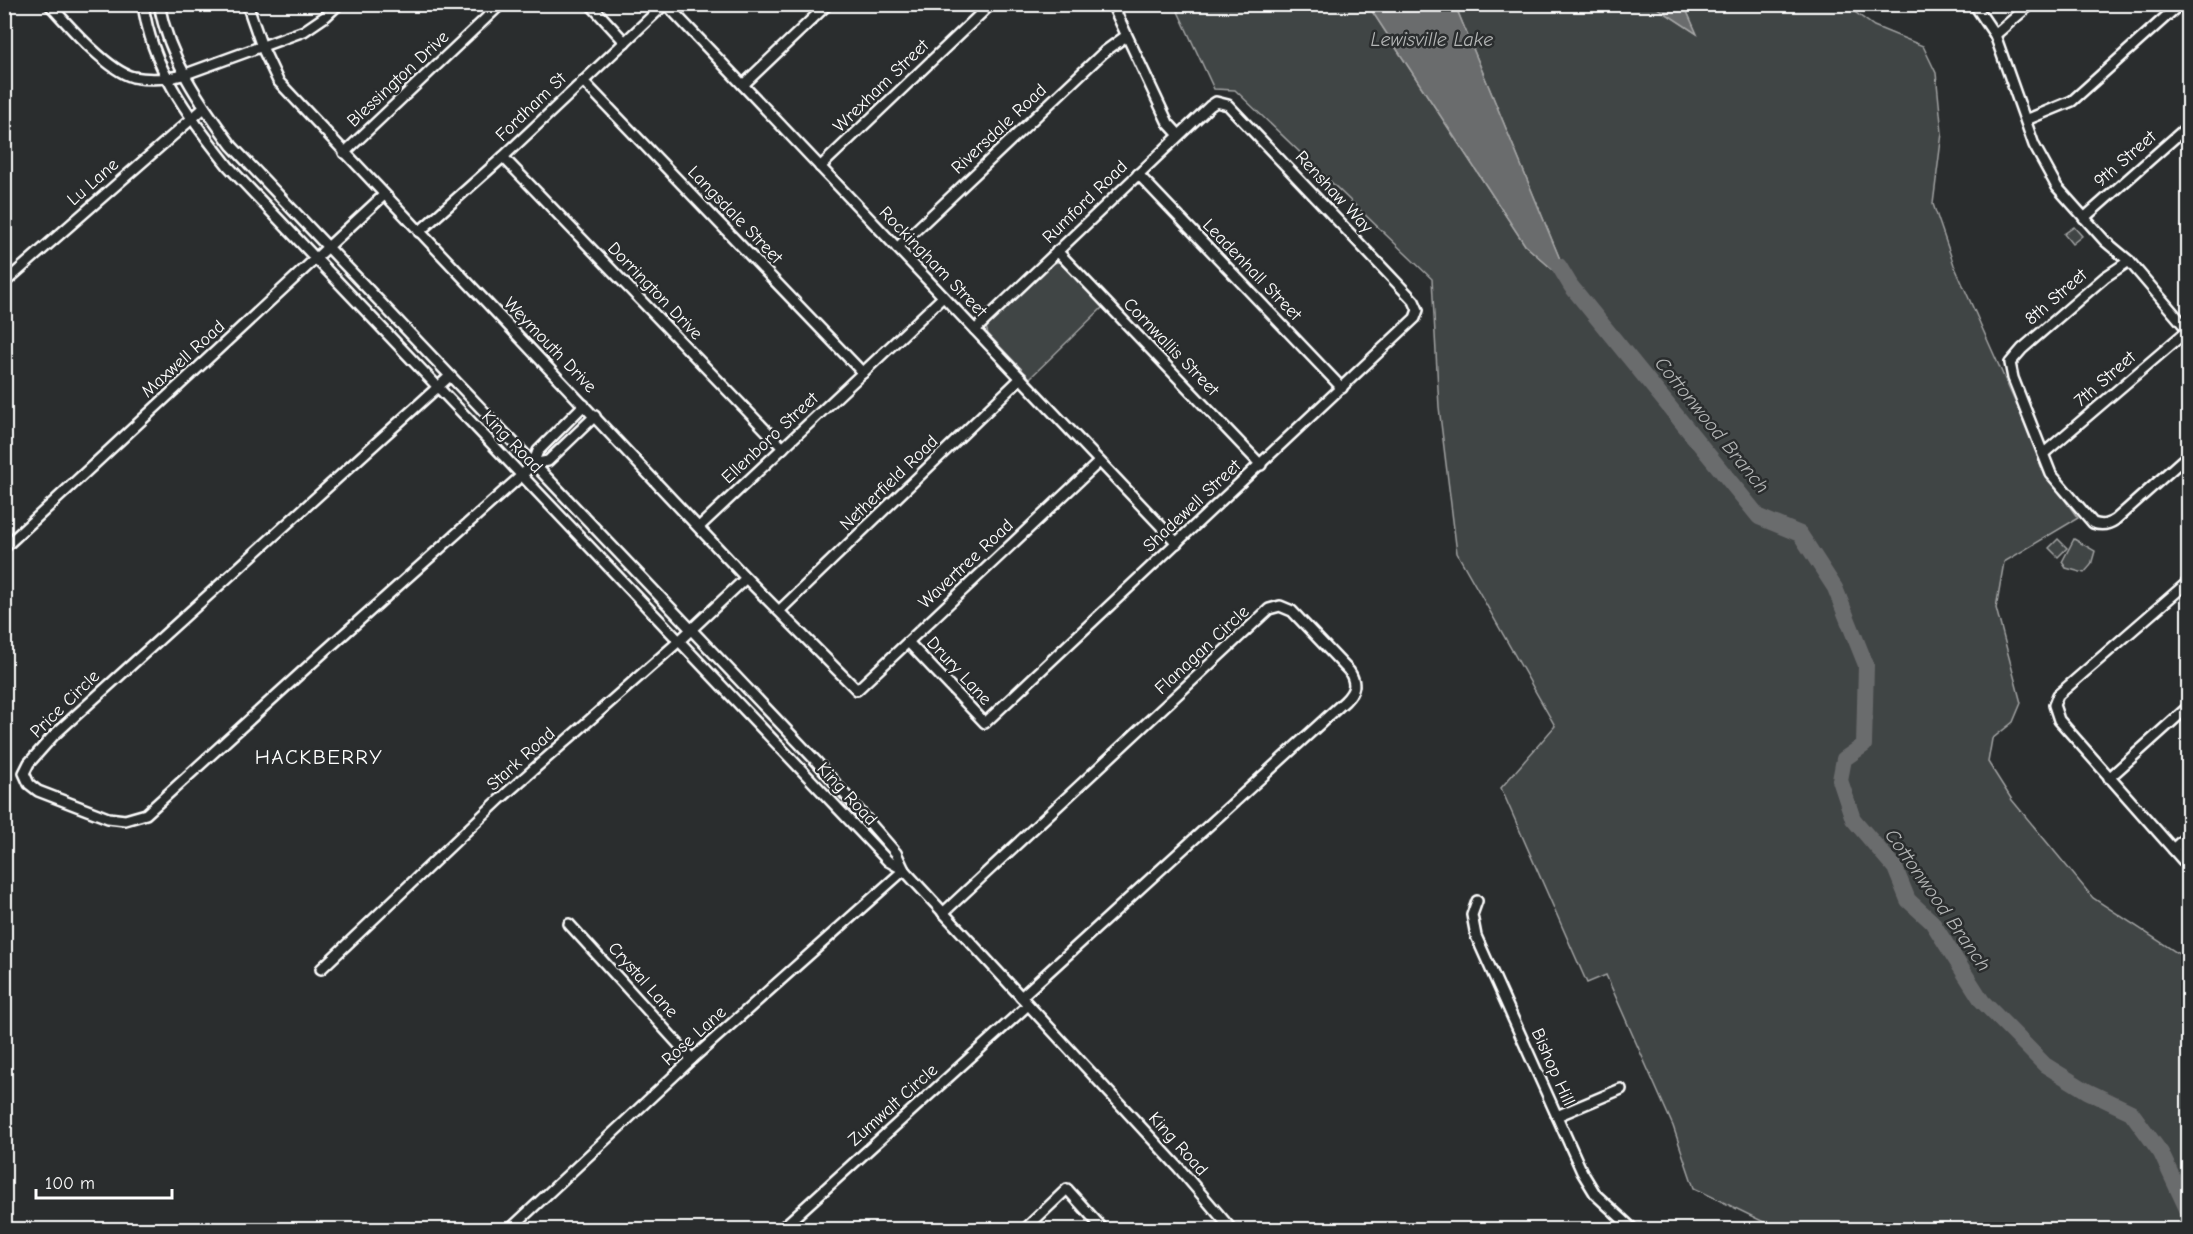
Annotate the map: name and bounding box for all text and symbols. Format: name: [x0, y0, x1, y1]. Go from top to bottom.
street label: Blessington Drive: [343, 26, 453, 132]
water label: Lewisville Lake: [1371, 28, 1493, 51]
street label: Wrexham Street: [829, 34, 934, 137]
street label: Fordham St: [491, 68, 571, 146]
street label: Riversdale Road: [947, 80, 1051, 178]
street label: 9th Street: [2090, 126, 2161, 192]
street label: Renshaw Way: [1291, 147, 1378, 238]
street label: Lu Lane: [63, 154, 123, 210]
street label: Rumford Road: [1038, 156, 1132, 248]
street label: Langsdale Street: [683, 162, 788, 269]
street label: Rockingham Street: [875, 202, 992, 322]
street label: Leadenhall Street: [1198, 215, 1306, 326]
street label: Dorrington Drive: [603, 238, 707, 344]
street label: 8th Street: [2021, 264, 2092, 330]
street label: Weymouth Drive: [499, 293, 601, 397]
street label: Cornwallis Street: [1119, 294, 1224, 401]
street label: Maxwell Road: [137, 316, 229, 402]
street label: 7th Street: [2070, 346, 2141, 411]
water label: Cottonwood Branch: [1650, 352, 1774, 498]
street label: Ellenboro Street: [717, 387, 823, 488]
street label: King Road: [477, 406, 547, 478]
street label: Netherfield Road: [836, 431, 942, 535]
street label: Shadewell Street: [1139, 455, 1246, 557]
street label: Wavertree Road: [914, 515, 1018, 613]
street label: Flanagan Circle: [1151, 601, 1253, 699]
street label: Drury Lane: [922, 632, 996, 710]
street label: Price Circle: [26, 666, 104, 742]
street label: Stark Road: [483, 723, 559, 795]
district label: HACKBERRY: [255, 745, 383, 769]
street label: King Road: [813, 758, 881, 830]
water label: Cottonwood Branch: [1880, 824, 1996, 976]
street label: Crystal Lane: [604, 938, 682, 1022]
street label: Rose Lane: [657, 1002, 731, 1070]
street label: Bishop Hill: [1527, 1025, 1579, 1109]
street label: Zumwalt Circle: [844, 1059, 942, 1151]
street label: King Road: [1144, 1108, 1212, 1180]
scale bar: [36, 1162, 172, 1200]
text: 100 m: [45, 1173, 95, 1194]

